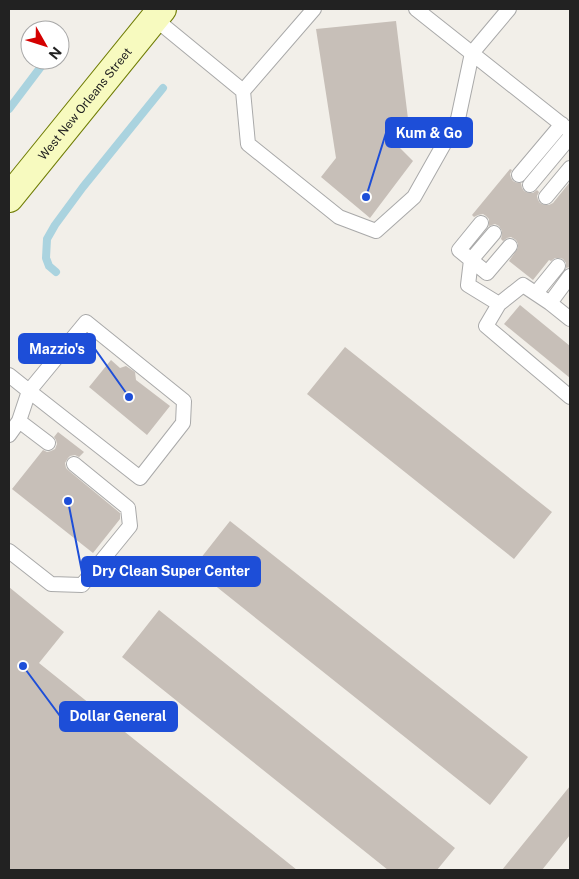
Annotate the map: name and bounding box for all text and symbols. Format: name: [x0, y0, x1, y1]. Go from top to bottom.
north arrow: [20, 20, 70, 70]
street label: West New Orleans Street: [35, 44, 135, 162]
callout: Kum & Go: [386, 118, 472, 147]
text: Kum & Go: [396, 125, 462, 141]
callout: Mazzio's: [19, 334, 95, 363]
text: Mazzio's: [29, 341, 85, 357]
callout: Dry Clean Super Center: [82, 557, 260, 586]
text: Dry Clean Super Center: [92, 563, 250, 579]
callout: Dollar General: [60, 702, 177, 731]
text: Dollar General: [69, 708, 167, 724]

